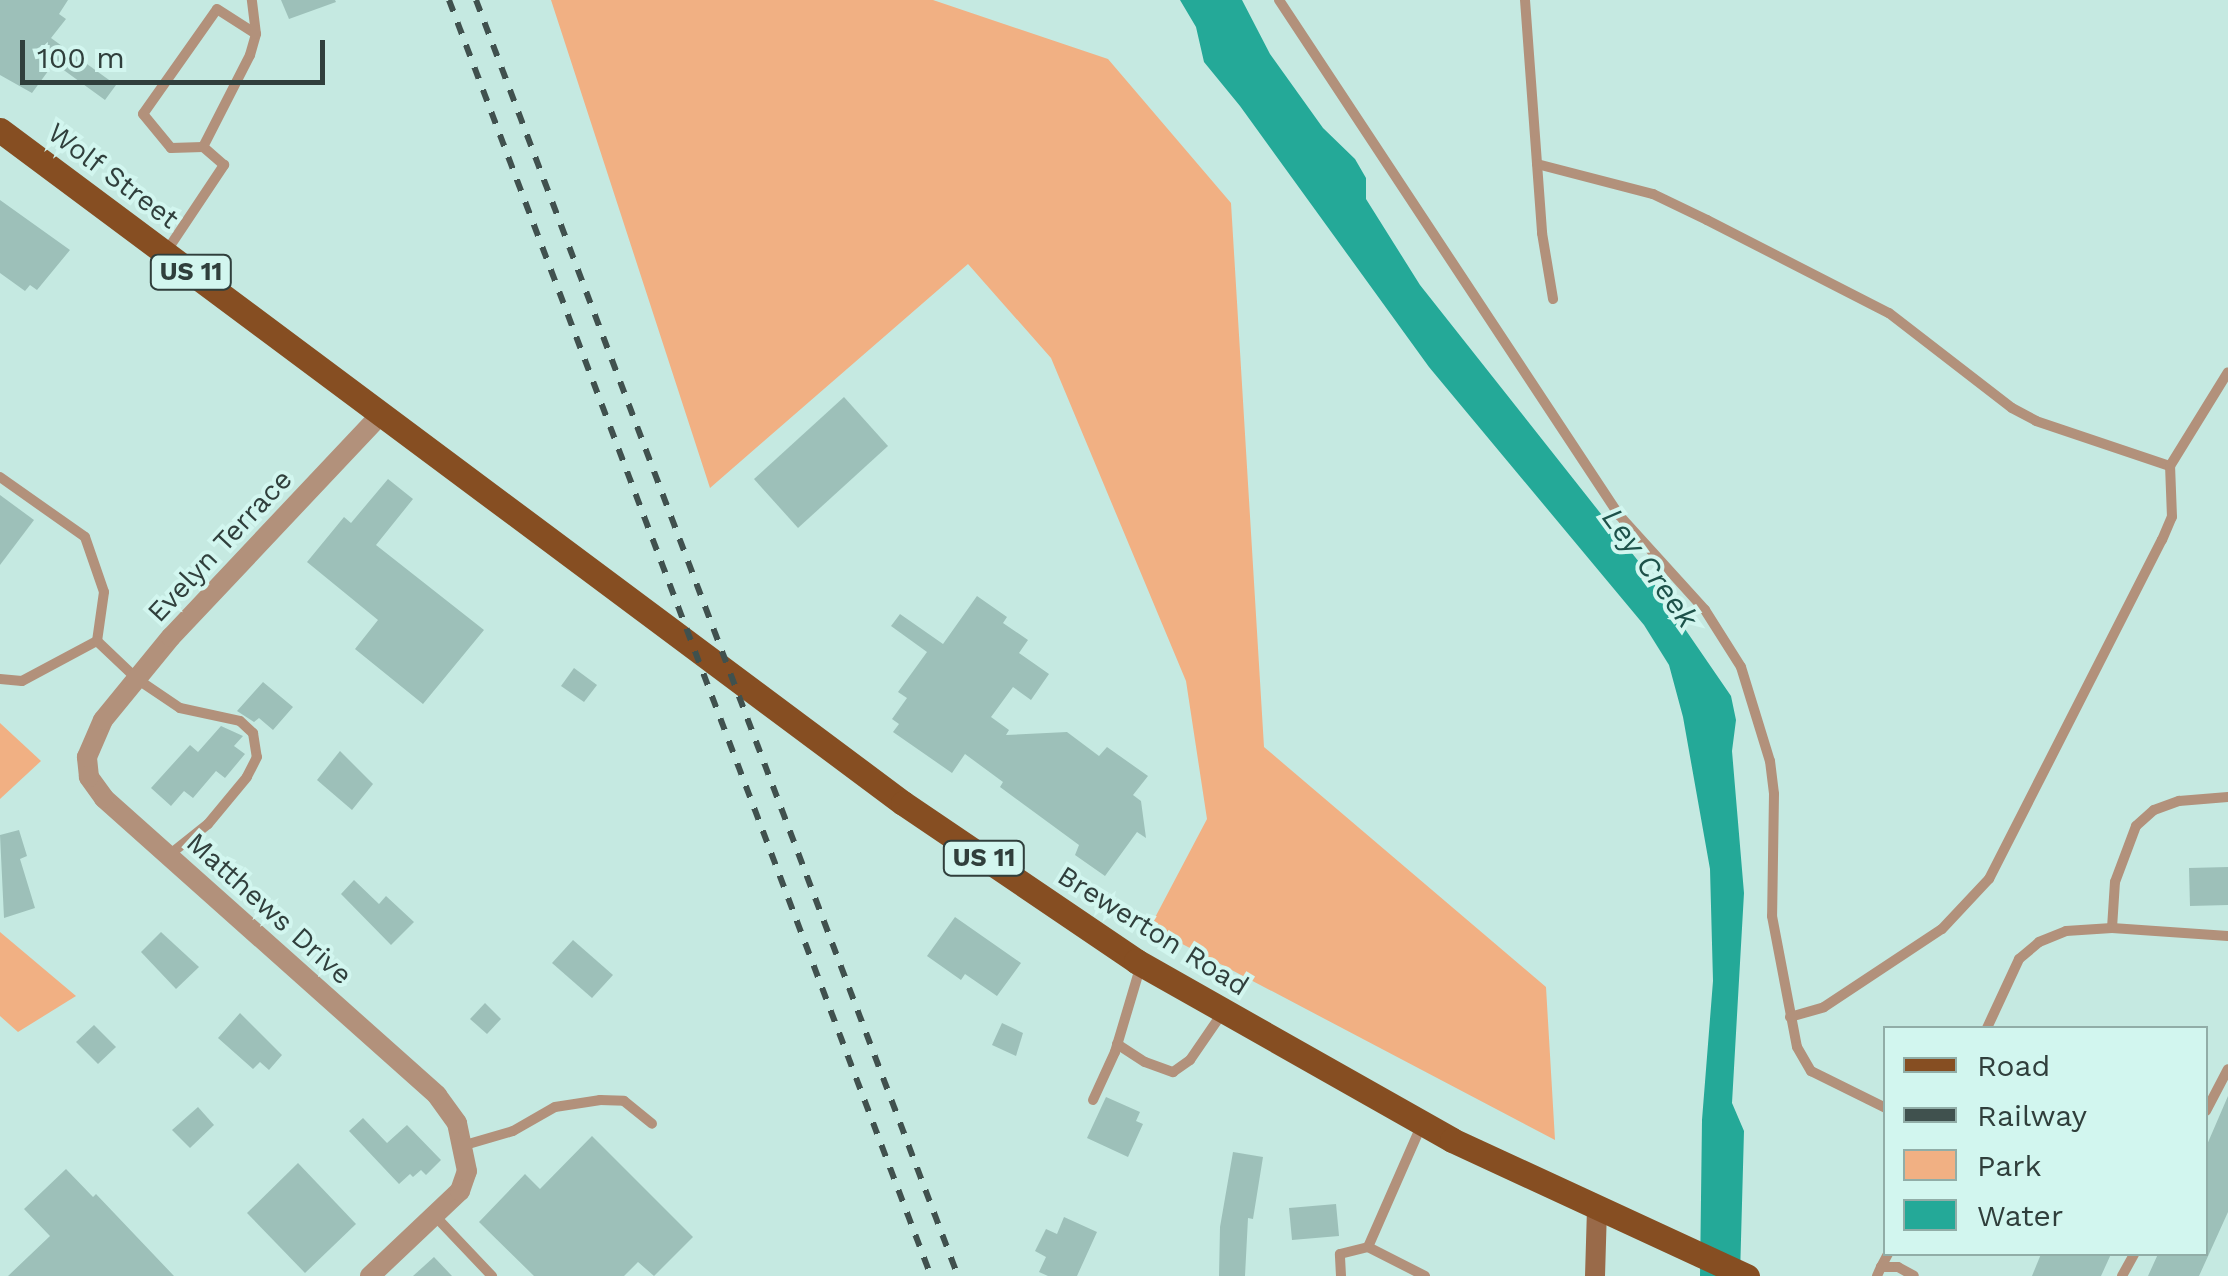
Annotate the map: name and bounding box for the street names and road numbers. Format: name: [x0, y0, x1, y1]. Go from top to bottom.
street label: Wolf Street: [41, 116, 185, 236]
road number: US 11: [148, 252, 234, 292]
street label: Evelyn Terrace: [141, 463, 299, 629]
street label: Matthews Drive: [179, 826, 359, 992]
road number: US 11: [942, 838, 1026, 878]
street label: Brewerton Road: [1051, 859, 1255, 1003]

